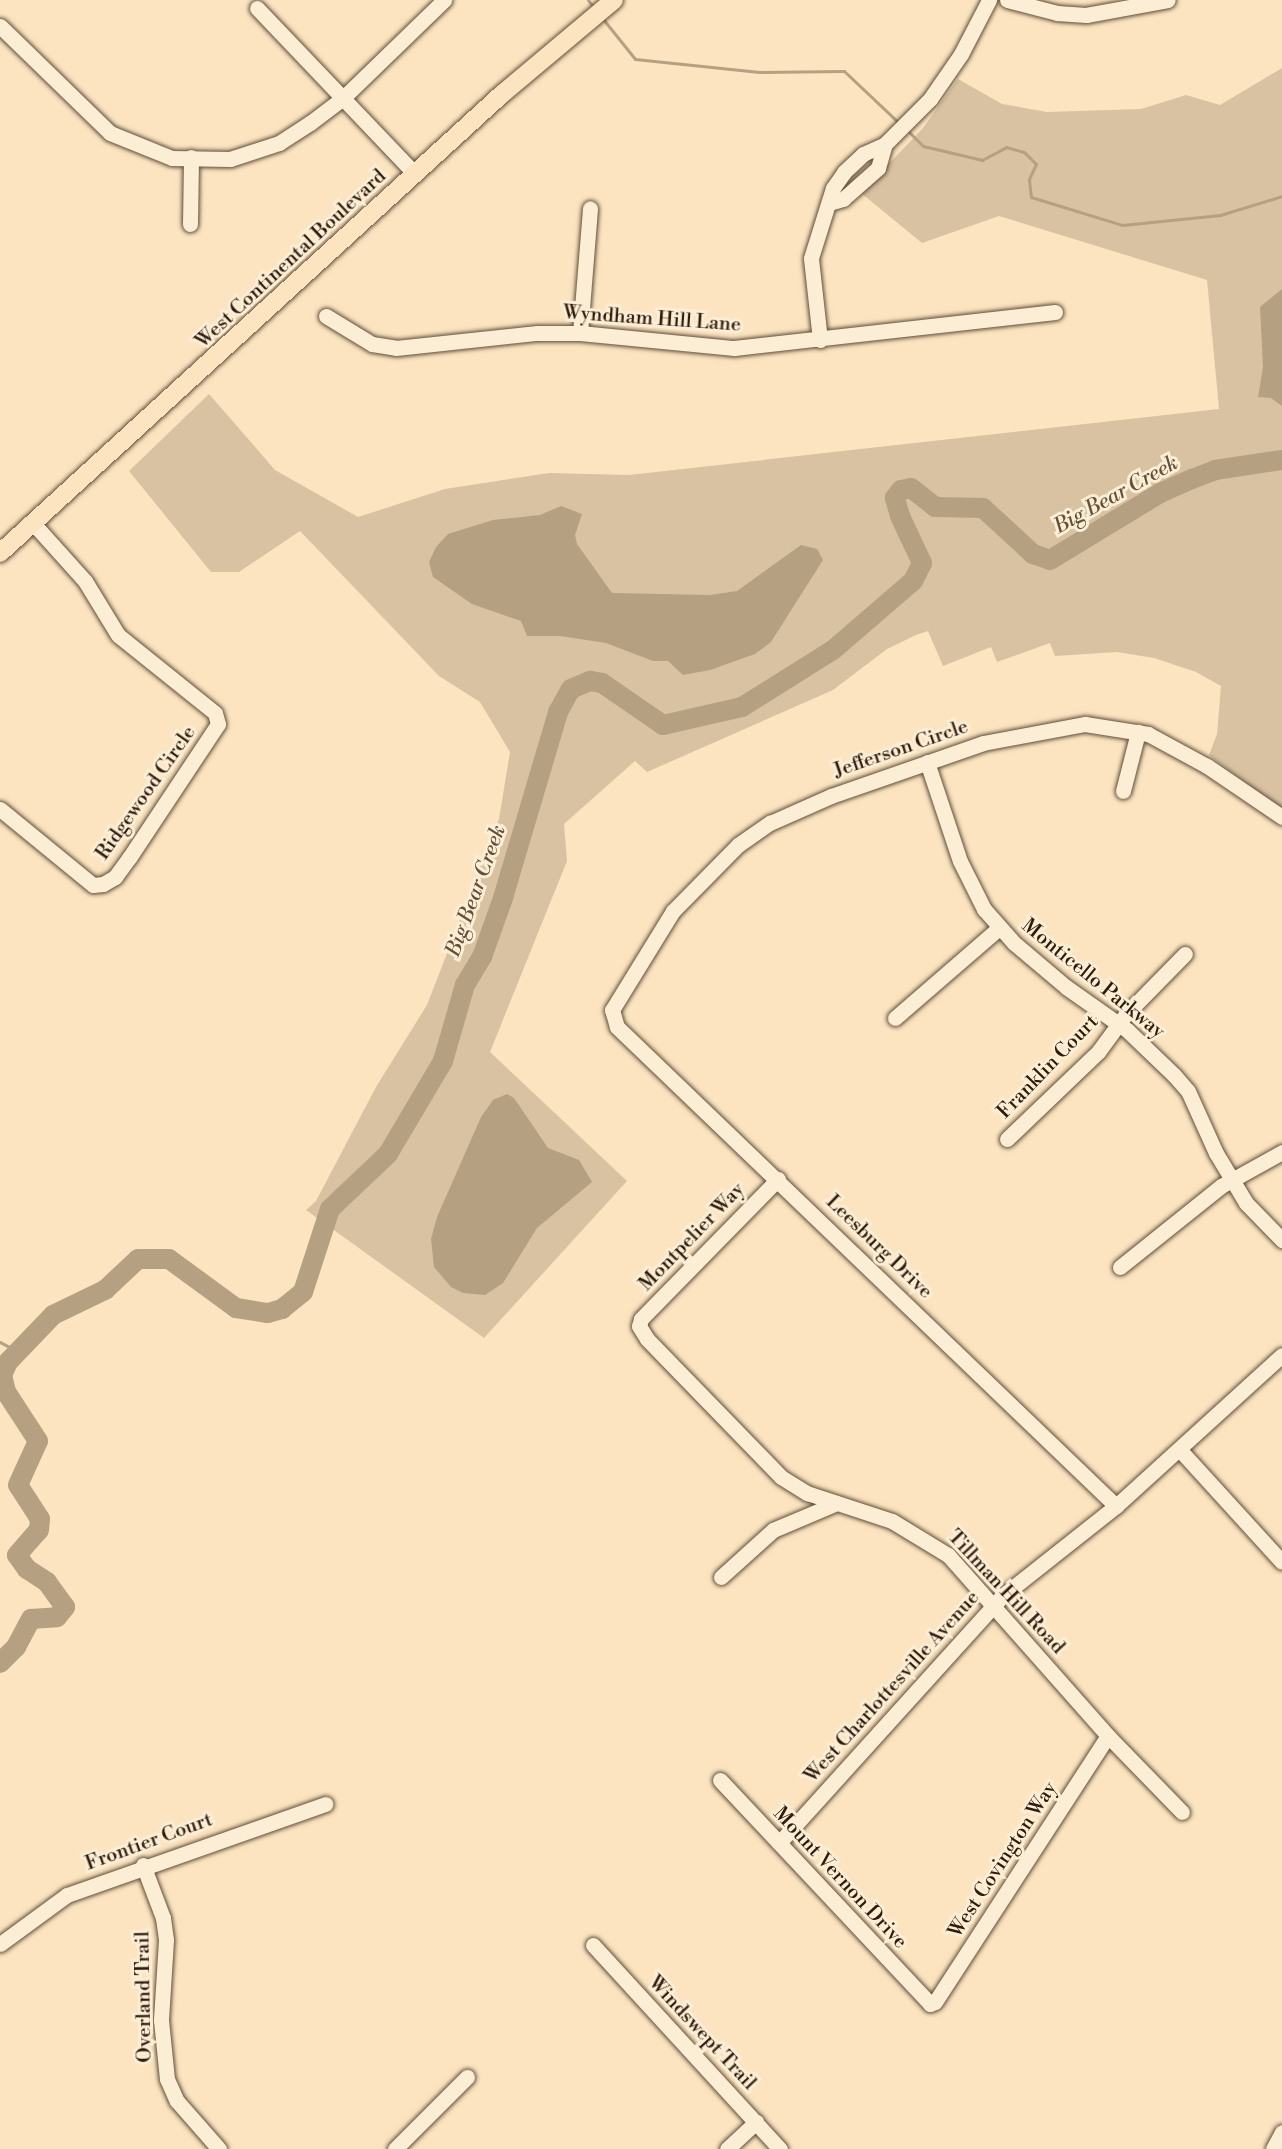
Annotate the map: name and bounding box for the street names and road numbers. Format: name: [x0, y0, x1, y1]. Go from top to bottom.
street label: West Continental Boulevard: [191, 164, 391, 354]
street label: Wyndham Hill Lane: [562, 301, 742, 337]
street label: Jefferson Circle: [831, 715, 971, 783]
street label: Ridgewood Circle: [91, 721, 201, 865]
street label: Monticello Parkway: [1017, 914, 1169, 1044]
street label: Franklin Court: [992, 1010, 1104, 1124]
street label: Montpelier Way: [634, 1178, 750, 1296]
street label: Leesburg Drive: [821, 1190, 937, 1304]
street label: Tillman Hill Road: [942, 1525, 1070, 1659]
street label: West Charlottesville Avenue: [799, 1586, 985, 1788]
street label: West Covington Way: [944, 1777, 1062, 1943]
street label: Mount Vernon Drive: [768, 1802, 912, 1954]
street label: Frontier Court: [82, 1808, 216, 1876]
street label: Overland Trail: [131, 1931, 157, 2063]
street label: Windswept Trail: [643, 1971, 761, 2095]

